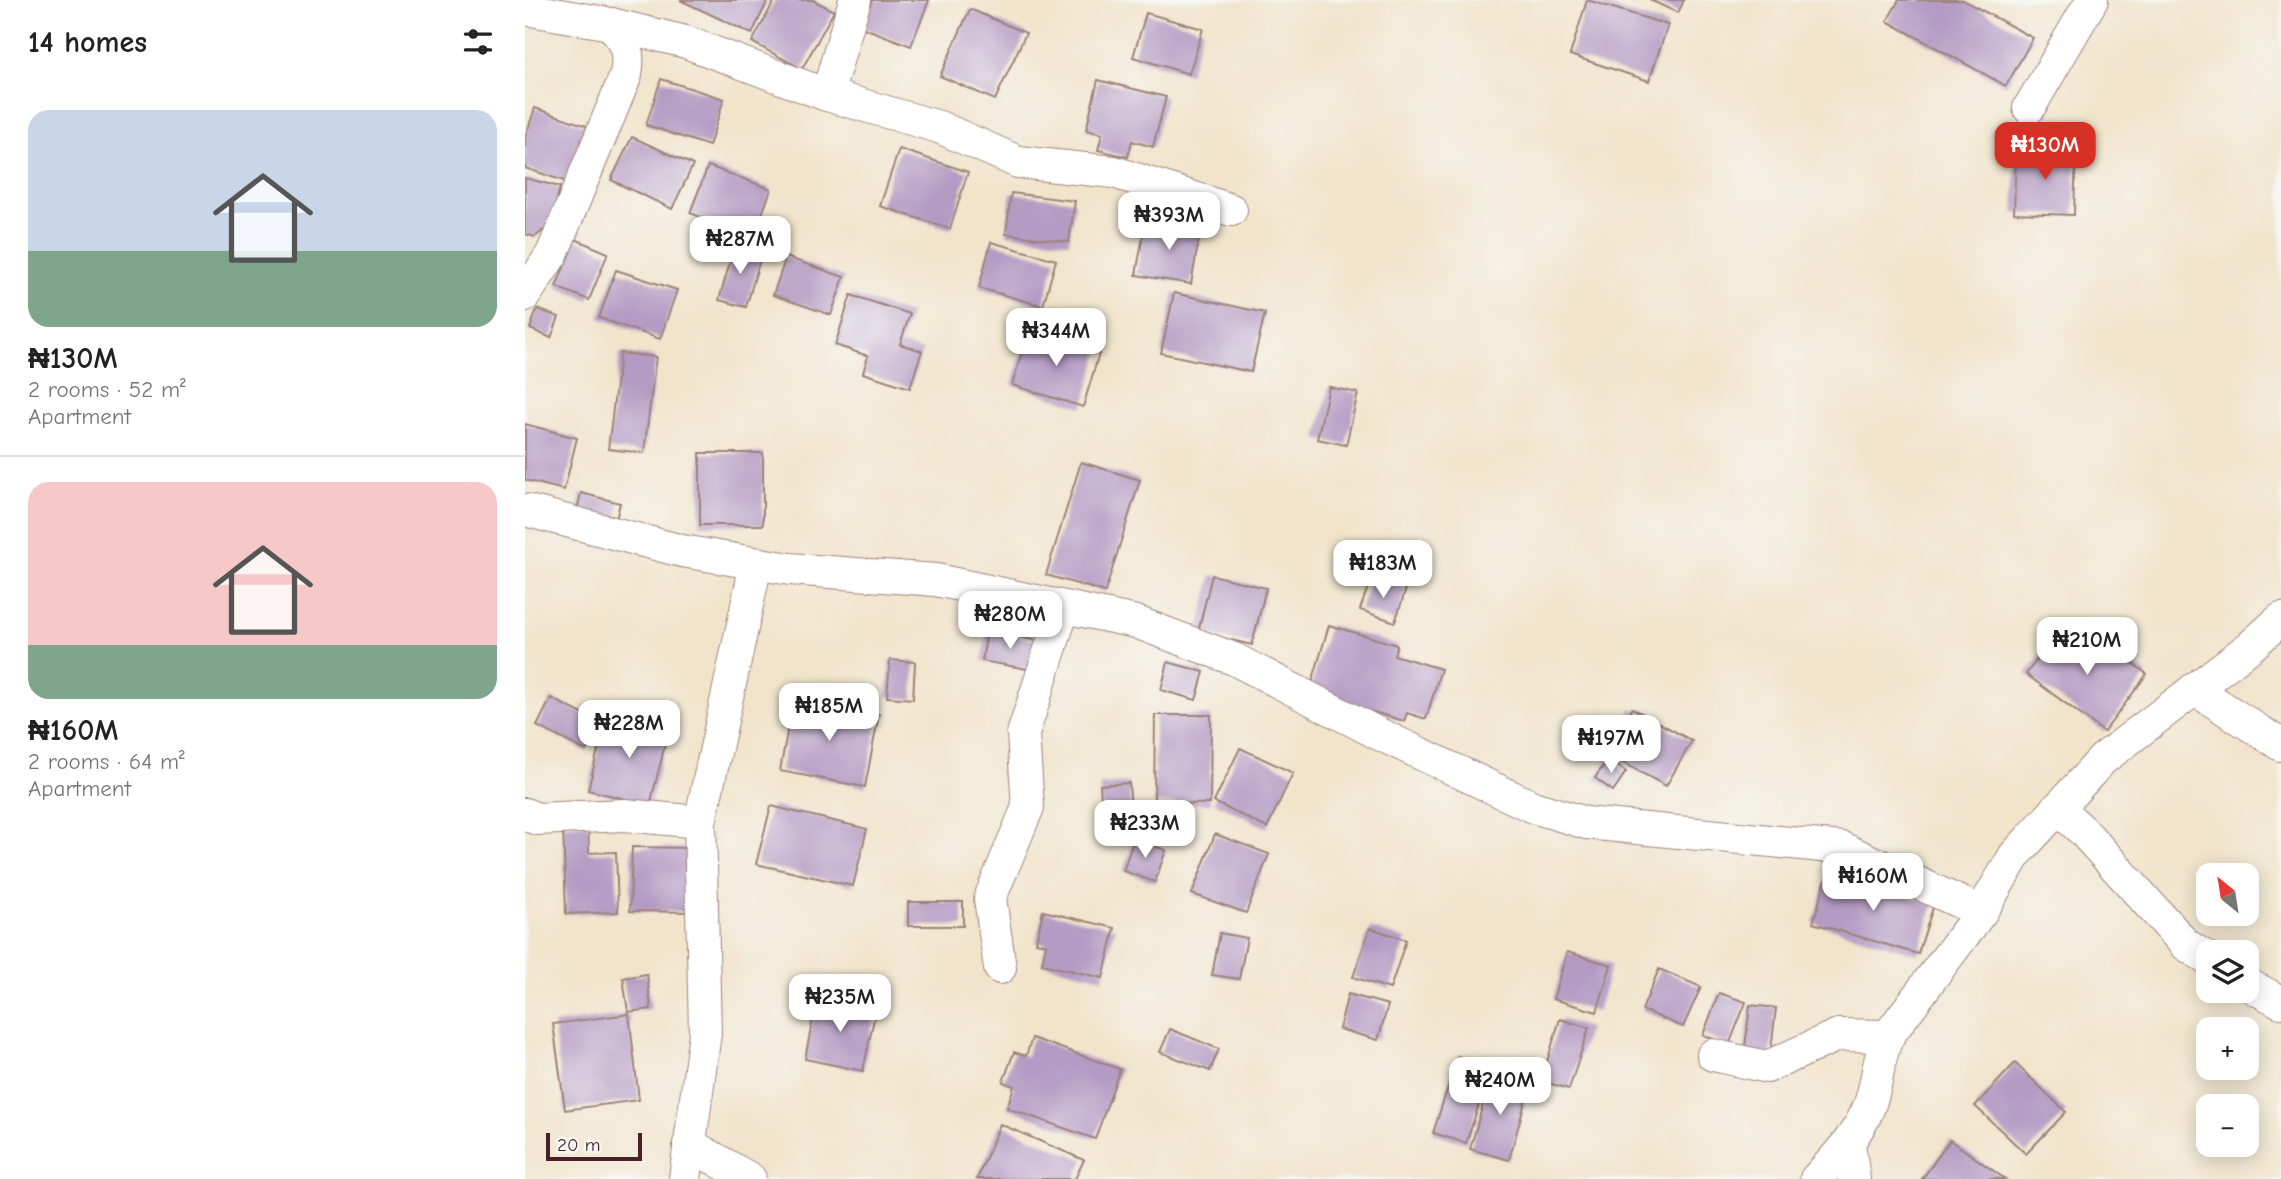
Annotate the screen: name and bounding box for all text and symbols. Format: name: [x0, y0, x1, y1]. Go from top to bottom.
icon: filters: [459, 23, 497, 61]
text: 14 homes: [28, 25, 147, 60]
pin: ₦130M: [1996, 122, 2094, 182]
text: ₦130M: [2011, 131, 2079, 158]
icon: home: [200, 155, 326, 281]
pin: ₦393M: [1120, 192, 1218, 252]
text: ₦393M: [1134, 201, 1204, 228]
pin: ₦287M: [691, 216, 789, 276]
text: ₦287M: [706, 225, 774, 252]
pin: ₦344M: [1007, 308, 1105, 368]
text: ₦344M: [1022, 317, 1090, 344]
text: ₦130M: [28, 341, 118, 376]
text: 2 rooms · 52 m²: [28, 376, 186, 403]
text: Apartment: [28, 403, 131, 430]
icon: home: [200, 527, 326, 653]
pin: ₦183M: [1334, 540, 1432, 600]
text: ₦183M: [1349, 549, 1417, 576]
pin: ₦280M: [961, 592, 1059, 651]
text: ₦280M: [974, 600, 1046, 627]
pin: ₦210M: [2038, 618, 2136, 677]
text: ₦210M: [2053, 626, 2121, 653]
pin: ₦185M: [780, 684, 878, 743]
text: ₦185M: [795, 692, 863, 719]
pin: ₦228M: [580, 700, 678, 760]
text: ₦228M: [594, 709, 664, 736]
text: ₦160M: [28, 713, 119, 748]
pin: ₦197M: [1562, 716, 1660, 775]
text: ₦197M: [1578, 724, 1644, 751]
text: 2 rooms · 64 m²: [28, 748, 185, 775]
text: Apartment: [28, 775, 131, 802]
pin: ₦233M: [1096, 800, 1194, 860]
text: ₦233M: [1110, 809, 1180, 836]
pin: ₦160M: [1824, 853, 1922, 913]
text: ₦160M: [1838, 862, 1908, 889]
north arrow: [2196, 863, 2259, 926]
map controls: [2196, 863, 2259, 1157]
button: layers: [2196, 940, 2259, 1003]
pin: ₦235M: [791, 974, 889, 1034]
text: ₦235M: [805, 983, 875, 1010]
button: +: [2196, 1017, 2259, 1080]
pin: ₦240M: [1451, 1058, 1549, 1117]
text: ₦240M: [1465, 1066, 1535, 1093]
button: −: [2196, 1094, 2259, 1157]
scale bar: [546, 1130, 642, 1162]
text: 20 m: [557, 1134, 601, 1156]

